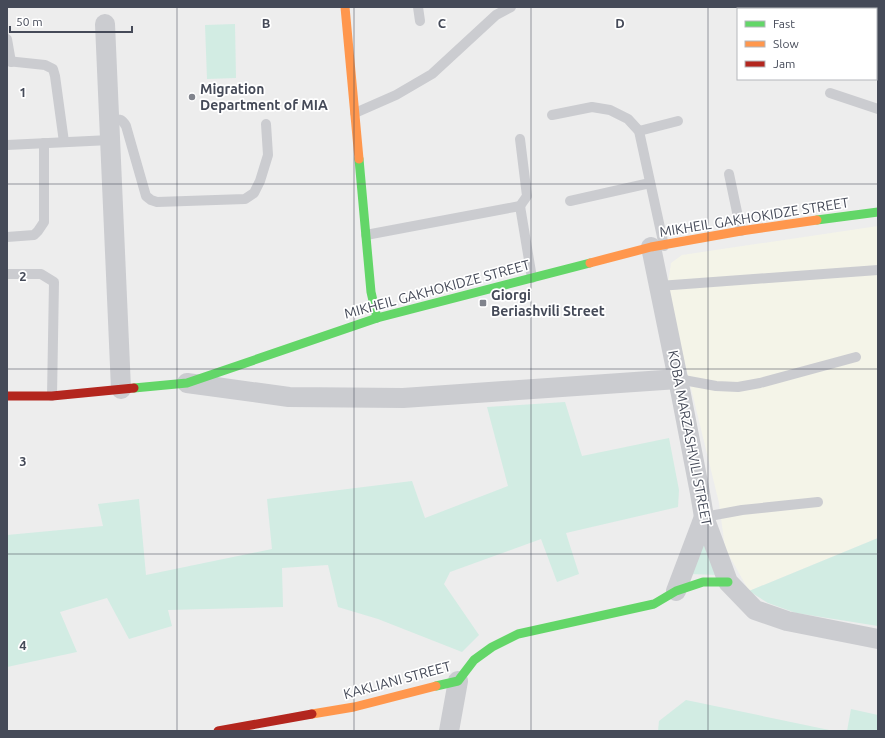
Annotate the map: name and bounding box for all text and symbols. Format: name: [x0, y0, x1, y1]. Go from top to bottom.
scale bar: [10, 8, 132, 34]
legend: [737, 8, 877, 80]
text: 50 m: [16, 15, 43, 28]
text: B: [262, 16, 271, 30]
text: C: [438, 16, 447, 30]
text: D: [615, 16, 625, 30]
text: Fast: [773, 17, 795, 30]
text: Slow: [773, 37, 799, 50]
text: Jam: [773, 57, 795, 70]
place label: Migration Department of MIA: [200, 81, 328, 113]
text: 1: [19, 85, 27, 99]
marker: Migration Department of MIA: [187, 92, 197, 102]
street label: MIKHEIL GAKHOKIDZE STREET: [658, 194, 850, 240]
street label: MIKHEIL GAKHOKIDZE STREET: [342, 256, 532, 322]
text: 2: [19, 269, 27, 283]
place label: Giorgi Beriashvili Street: [491, 287, 605, 319]
marker: Giorgi Beriashvili Street: [478, 298, 488, 308]
street label: KOBA MARZASHVILI STREET: [665, 349, 715, 527]
text: 3: [19, 454, 27, 468]
text: 4: [19, 638, 27, 652]
street label: KAKLIANI STREET: [342, 658, 453, 702]

